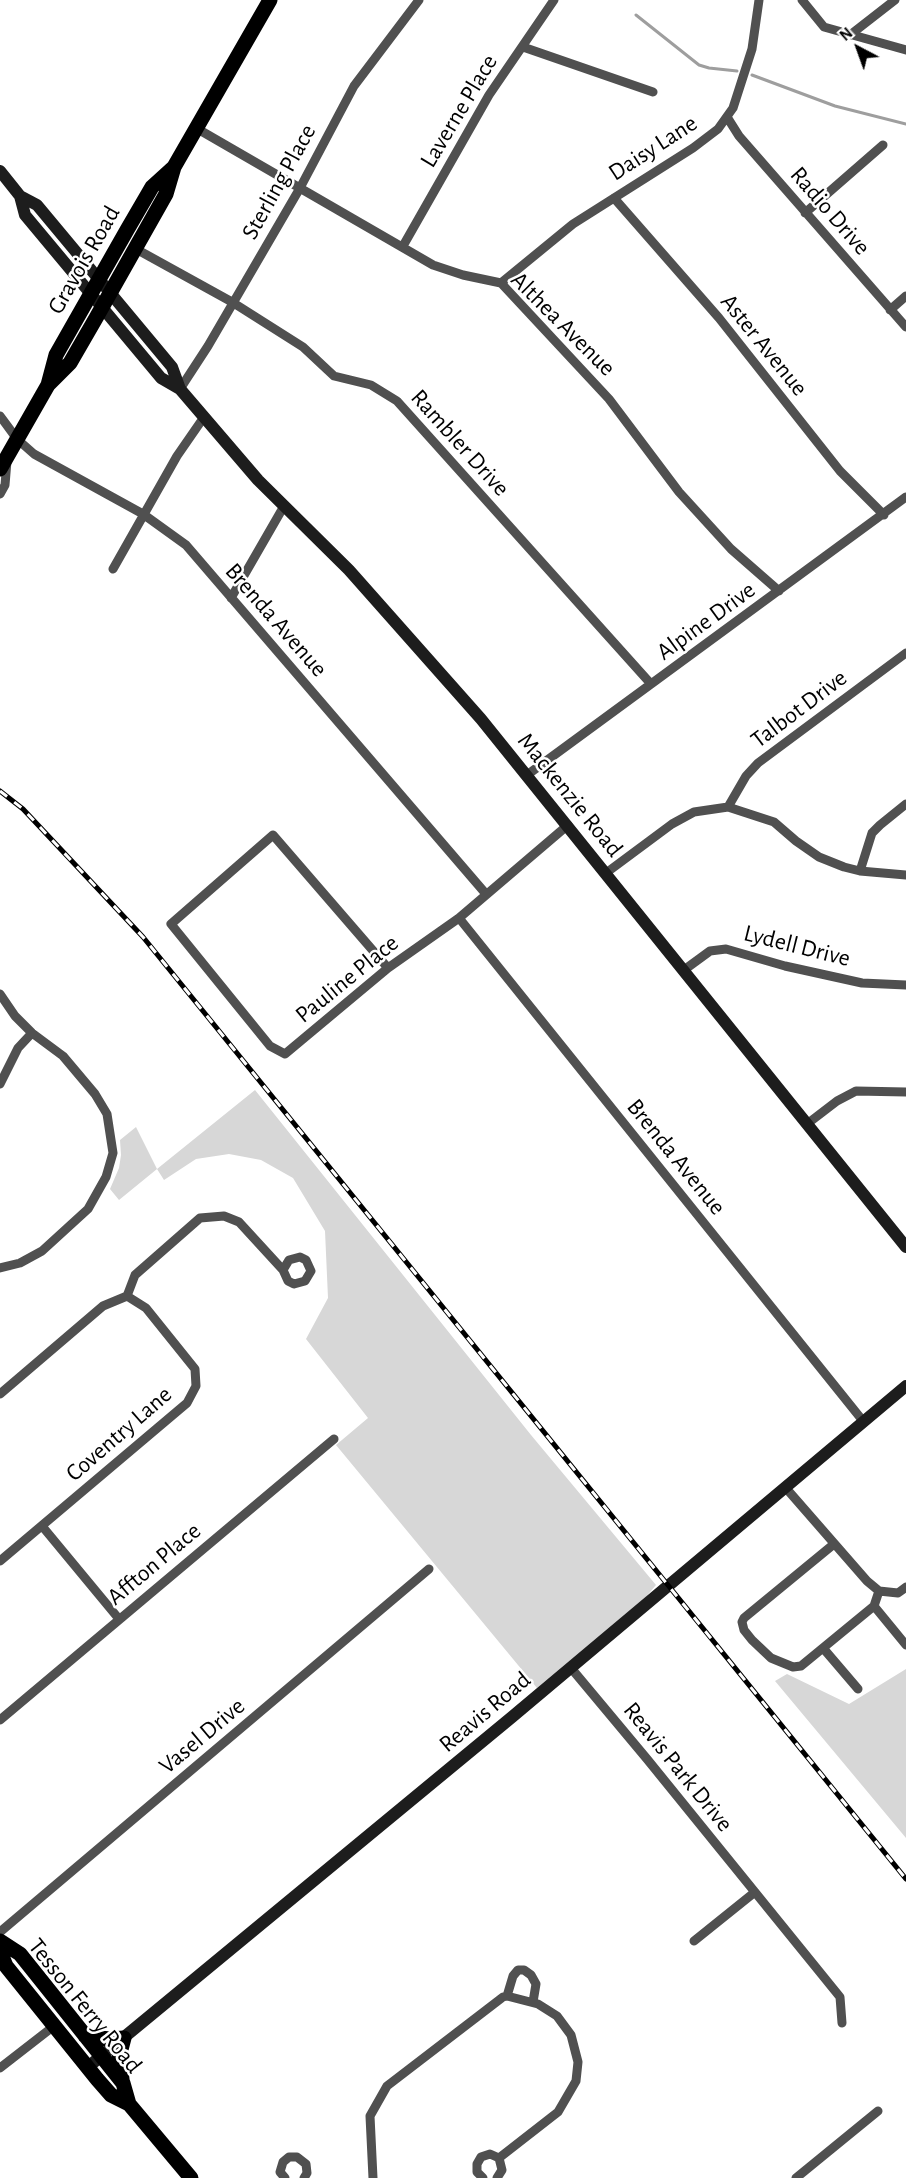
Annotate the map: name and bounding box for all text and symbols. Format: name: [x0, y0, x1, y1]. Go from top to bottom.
north arrow: [828, 18, 888, 78]
text: N: [837, 25, 856, 44]
street label: Laverne Place: [414, 49, 504, 173]
street label: Daisy Lane: [603, 109, 703, 187]
street label: Sterling Place: [236, 119, 322, 245]
street label: Radio Drive: [784, 161, 876, 261]
street label: Gravois Road: [41, 201, 127, 319]
street label: Althea Avenue: [505, 266, 621, 382]
street label: Aster Avenue: [714, 288, 814, 402]
street label: Rambler Drive: [405, 384, 515, 502]
street label: Brenda Avenue: [219, 557, 333, 683]
street label: Alpine Drive: [651, 576, 761, 666]
street label: Talbot Drive: [745, 664, 853, 754]
street label: Mackenzie Road: [511, 727, 629, 863]
street label: Lydell Drive: [741, 919, 853, 973]
street label: Pauline Place: [290, 929, 404, 1029]
street label: Brenda Avenue: [620, 1093, 732, 1221]
street label: Coventry Lane: [60, 1380, 178, 1488]
street label: Affton Place: [101, 1516, 207, 1612]
street label: Reavis Road: [433, 1665, 537, 1759]
street label: Vasel Drive: [153, 1692, 251, 1780]
street label: Reavis Park Drive: [617, 1696, 739, 1838]
street label: Tesson Ferry Road: [22, 1933, 148, 2079]

